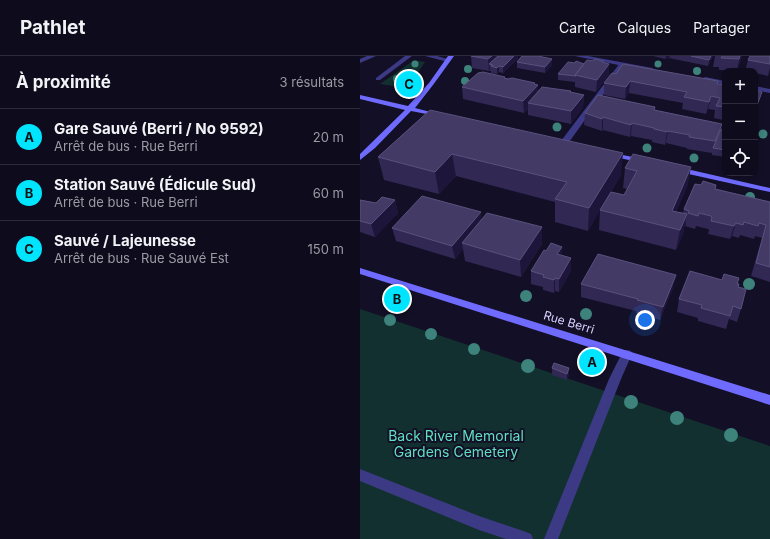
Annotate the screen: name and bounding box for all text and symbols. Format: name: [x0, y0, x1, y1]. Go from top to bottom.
text: Pathlet: [20, 16, 85, 39]
text: Carte: [559, 19, 595, 36]
text: Calques: [617, 19, 671, 36]
text: Partager: [693, 19, 750, 36]
map controls: [722, 68, 758, 176]
button: +: [722, 68, 758, 104]
pin: C: [396, 69, 422, 99]
text: À proximité: [16, 72, 111, 92]
text: 3 résultats: [280, 74, 344, 90]
button: −: [722, 104, 758, 140]
text: Gare Sauvé (Berri / No 9592): [54, 119, 264, 138]
text: A: [24, 129, 34, 145]
text: 20 m: [313, 129, 344, 145]
text: Arrêt de bus · Rue Berri: [54, 138, 198, 154]
button: locate: [722, 140, 758, 176]
text: Station Sauvé (Édicule Sud): [54, 175, 256, 194]
text: B: [25, 185, 33, 201]
text: 60 m: [313, 185, 344, 201]
text: Arrêt de bus · Rue Berri: [54, 194, 198, 210]
text: Sauvé / Lajeunesse: [54, 231, 196, 250]
text: C: [24, 241, 34, 257]
text: 150 m: [308, 241, 344, 257]
text: Arrêt de bus · Rue Sauvé Est: [54, 250, 229, 266]
pin: B: [384, 284, 410, 314]
street label: Rue Berri: [542, 307, 596, 337]
your location: [635, 310, 655, 330]
pin: A: [579, 347, 605, 377]
park label: Back River Memorial Gardens Cemetery: [388, 427, 524, 460]

